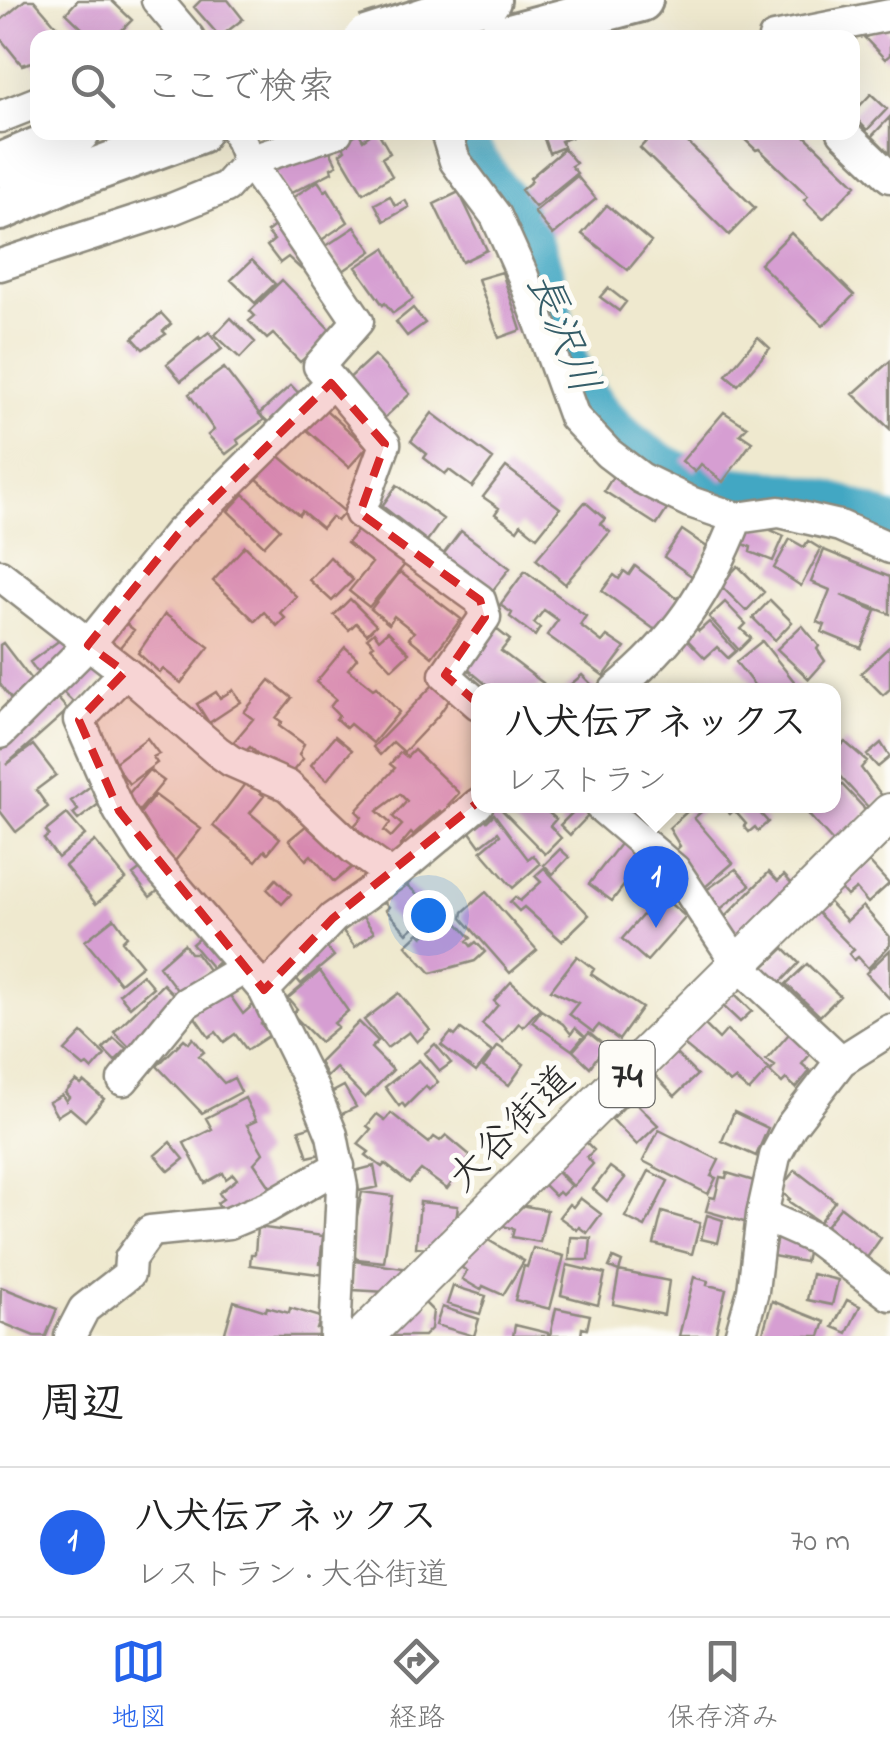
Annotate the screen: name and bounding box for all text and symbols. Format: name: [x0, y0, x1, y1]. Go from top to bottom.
search box: [30, 30, 860, 140]
icon: search: [65, 58, 120, 113]
text: ここで検索: [145, 61, 335, 117]
water label: 長沢川: [509, 264, 613, 404]
popup: [471, 683, 841, 813]
text: 八犬伝アネックス: [505, 697, 807, 753]
text: レストラン: [505, 759, 667, 806]
pin: 1: [624, 846, 688, 928]
your location: [403, 890, 454, 941]
road number: 74: [600, 1041, 654, 1107]
street label: 大谷街道: [436, 1053, 591, 1208]
text: 周辺: [40, 1375, 124, 1436]
text: 八犬伝アネックス: [135, 1491, 437, 1547]
text: 1: [67, 1519, 78, 1566]
text: 70 m: [790, 1519, 850, 1566]
text: レストラン · 大谷街道: [135, 1553, 448, 1600]
tab: 地図: [111, 1634, 167, 1740]
tab: 経路: [389, 1634, 445, 1740]
tab: 保存済み: [667, 1634, 779, 1740]

